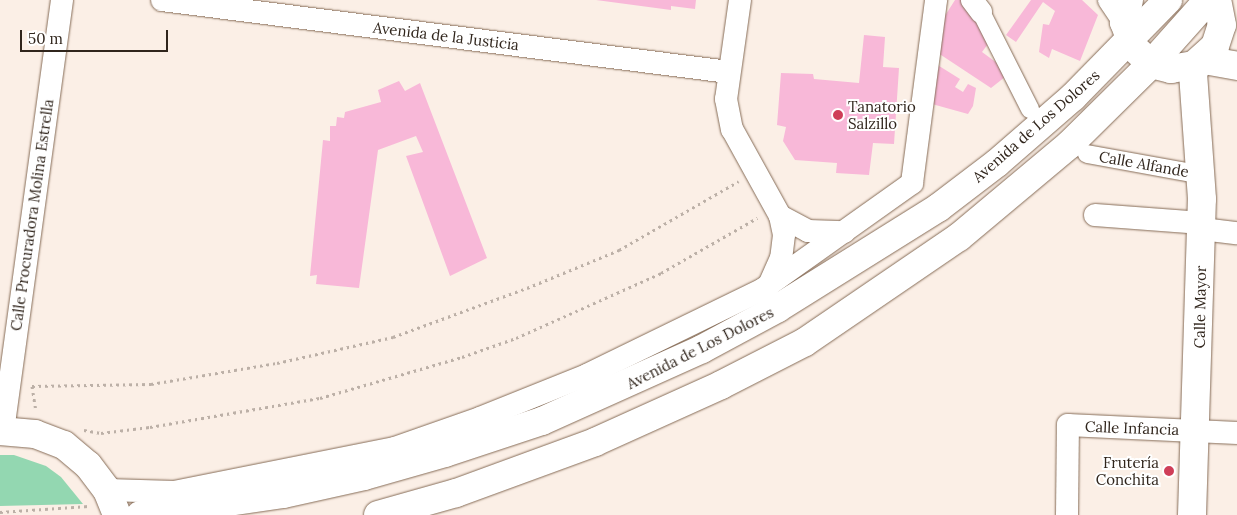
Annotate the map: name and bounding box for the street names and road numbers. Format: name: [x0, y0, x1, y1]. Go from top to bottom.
street label: Avenida de la Justicia: [372, 18, 520, 54]
street label: Avenida de Los Dolores: [969, 66, 1103, 186]
street label: Calle Procuradora Molina Estrella: [7, 98, 57, 332]
street label: Calle Alfande: [1098, 147, 1190, 181]
street label: Calle Mayor: [1190, 265, 1210, 349]
street label: Avenida de Los Dolores: [624, 303, 776, 393]
street label: Calle Infancia: [1085, 417, 1179, 439]

